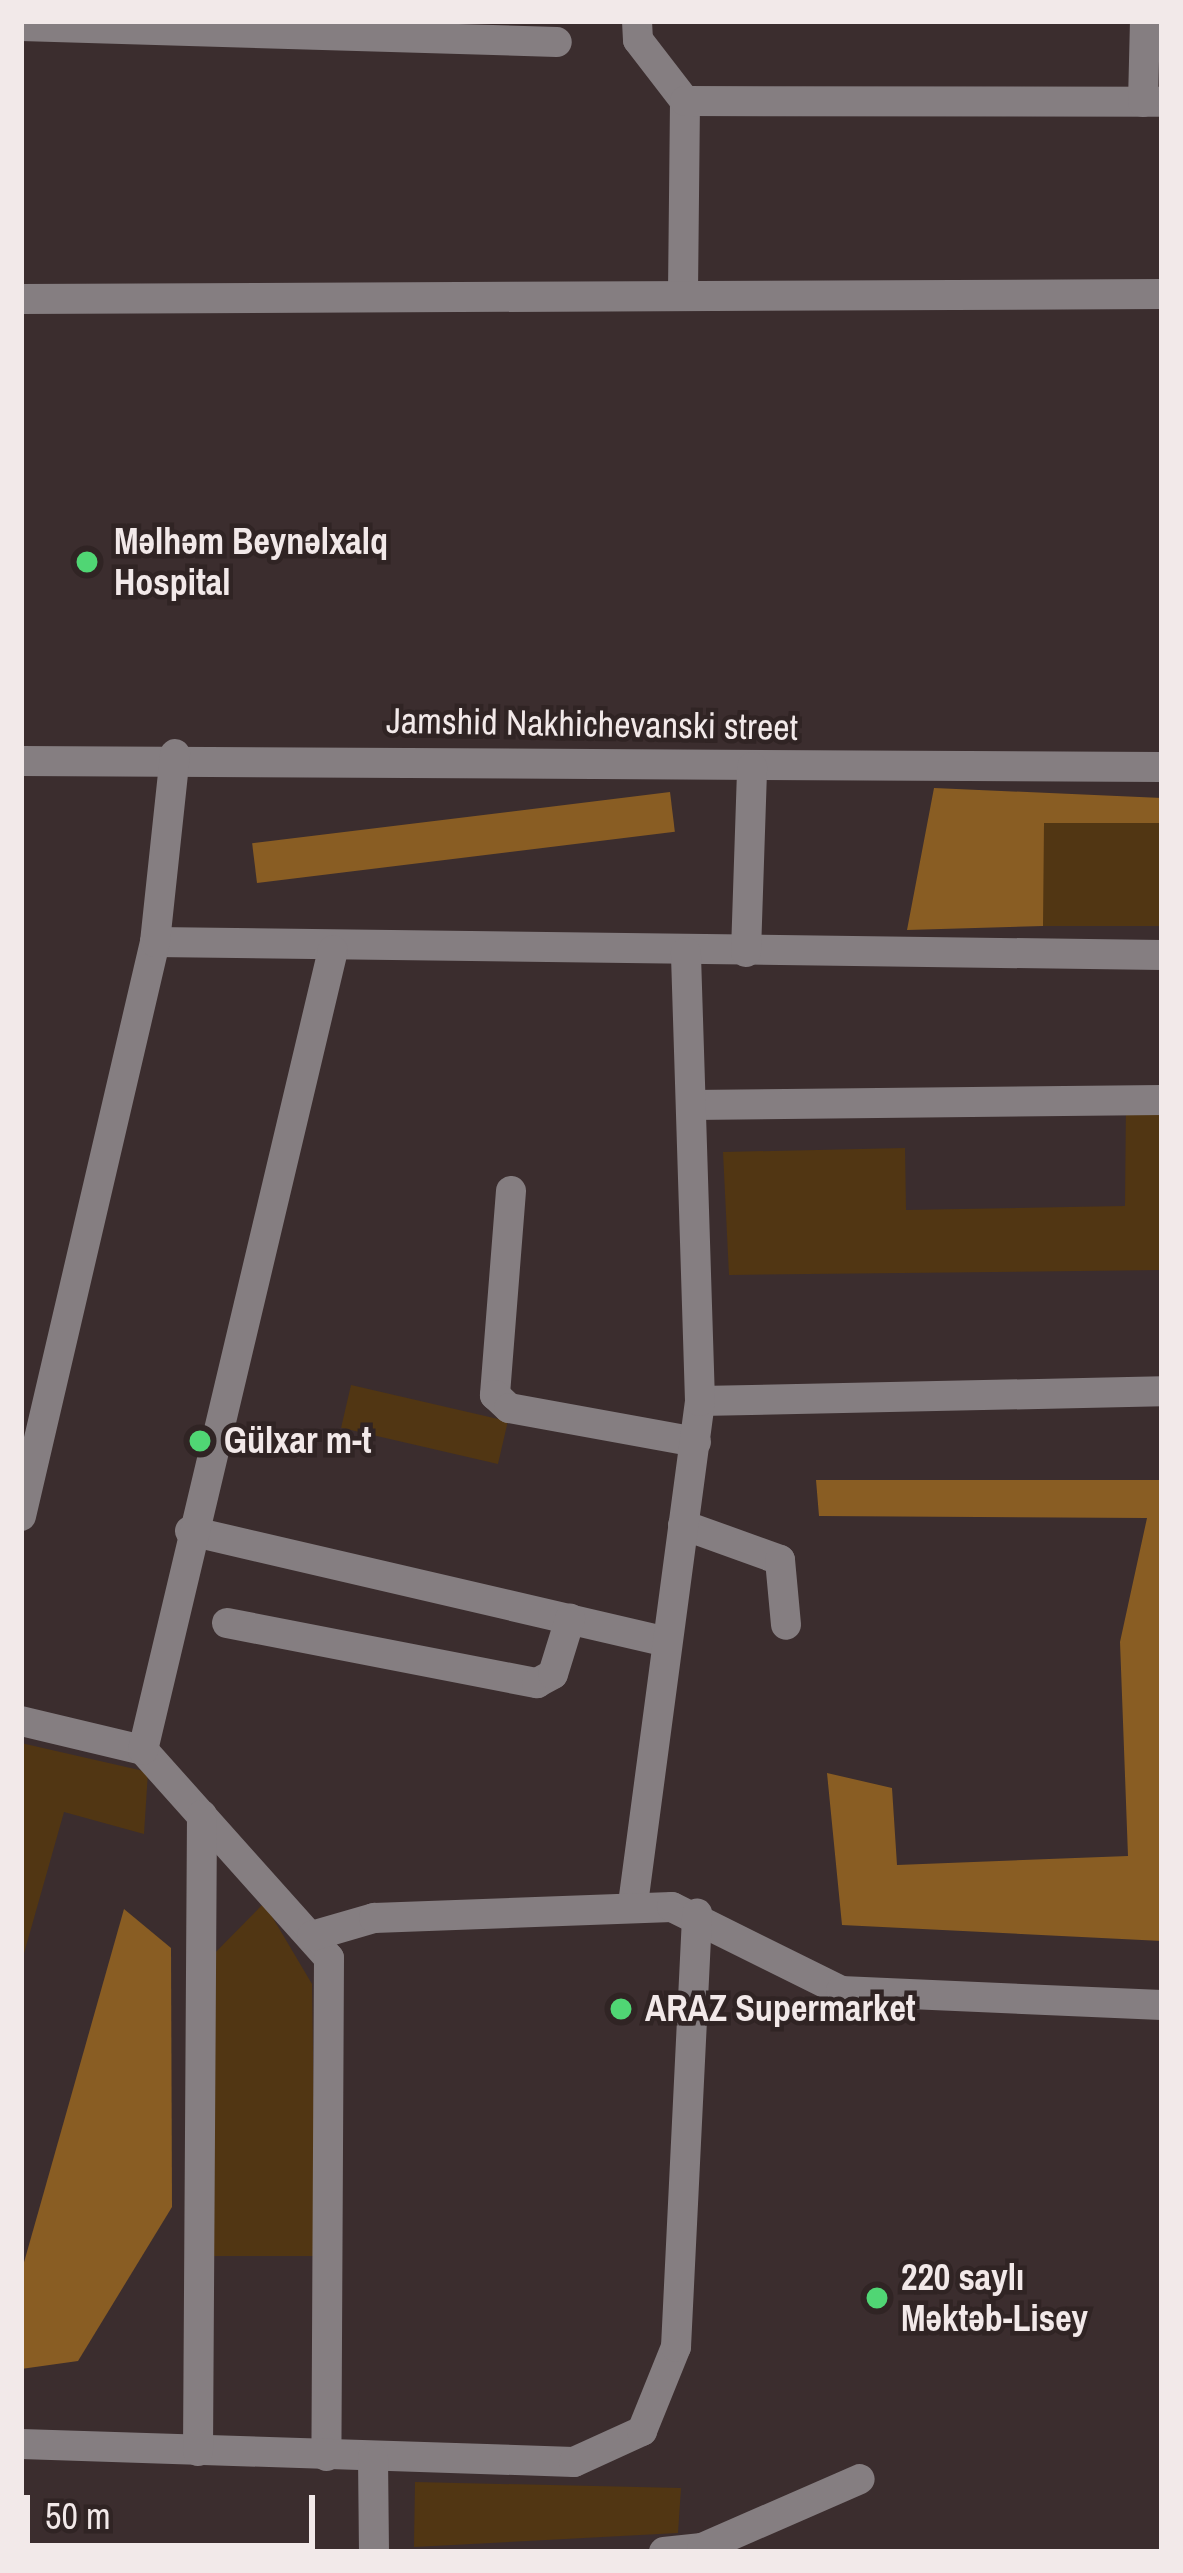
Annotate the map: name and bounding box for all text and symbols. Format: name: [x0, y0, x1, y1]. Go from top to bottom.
place label: Məlhəm Beynəlxalq Hospital: [114, 519, 388, 604]
marker: Məlhəm Beynəlxalq Hospital: [71, 546, 103, 578]
street label: Jamshid Nakhichevanski street: [386, 699, 798, 749]
place label: Gülxar m-t: [224, 1419, 372, 1463]
marker: Gülxar m-t: [187, 1428, 213, 1454]
place label: ARAZ Supermarket: [645, 1987, 916, 2031]
marker: ARAZ Supermarket: [608, 1996, 634, 2022]
place label: 220 saylı Məktəb-Lisey: [901, 2255, 1088, 2340]
marker: 220 saylı Məktəb-Lisey: [864, 2285, 890, 2311]
scale bar: [30, 2471, 321, 2545]
text: 50 m: [45, 2492, 111, 2540]

